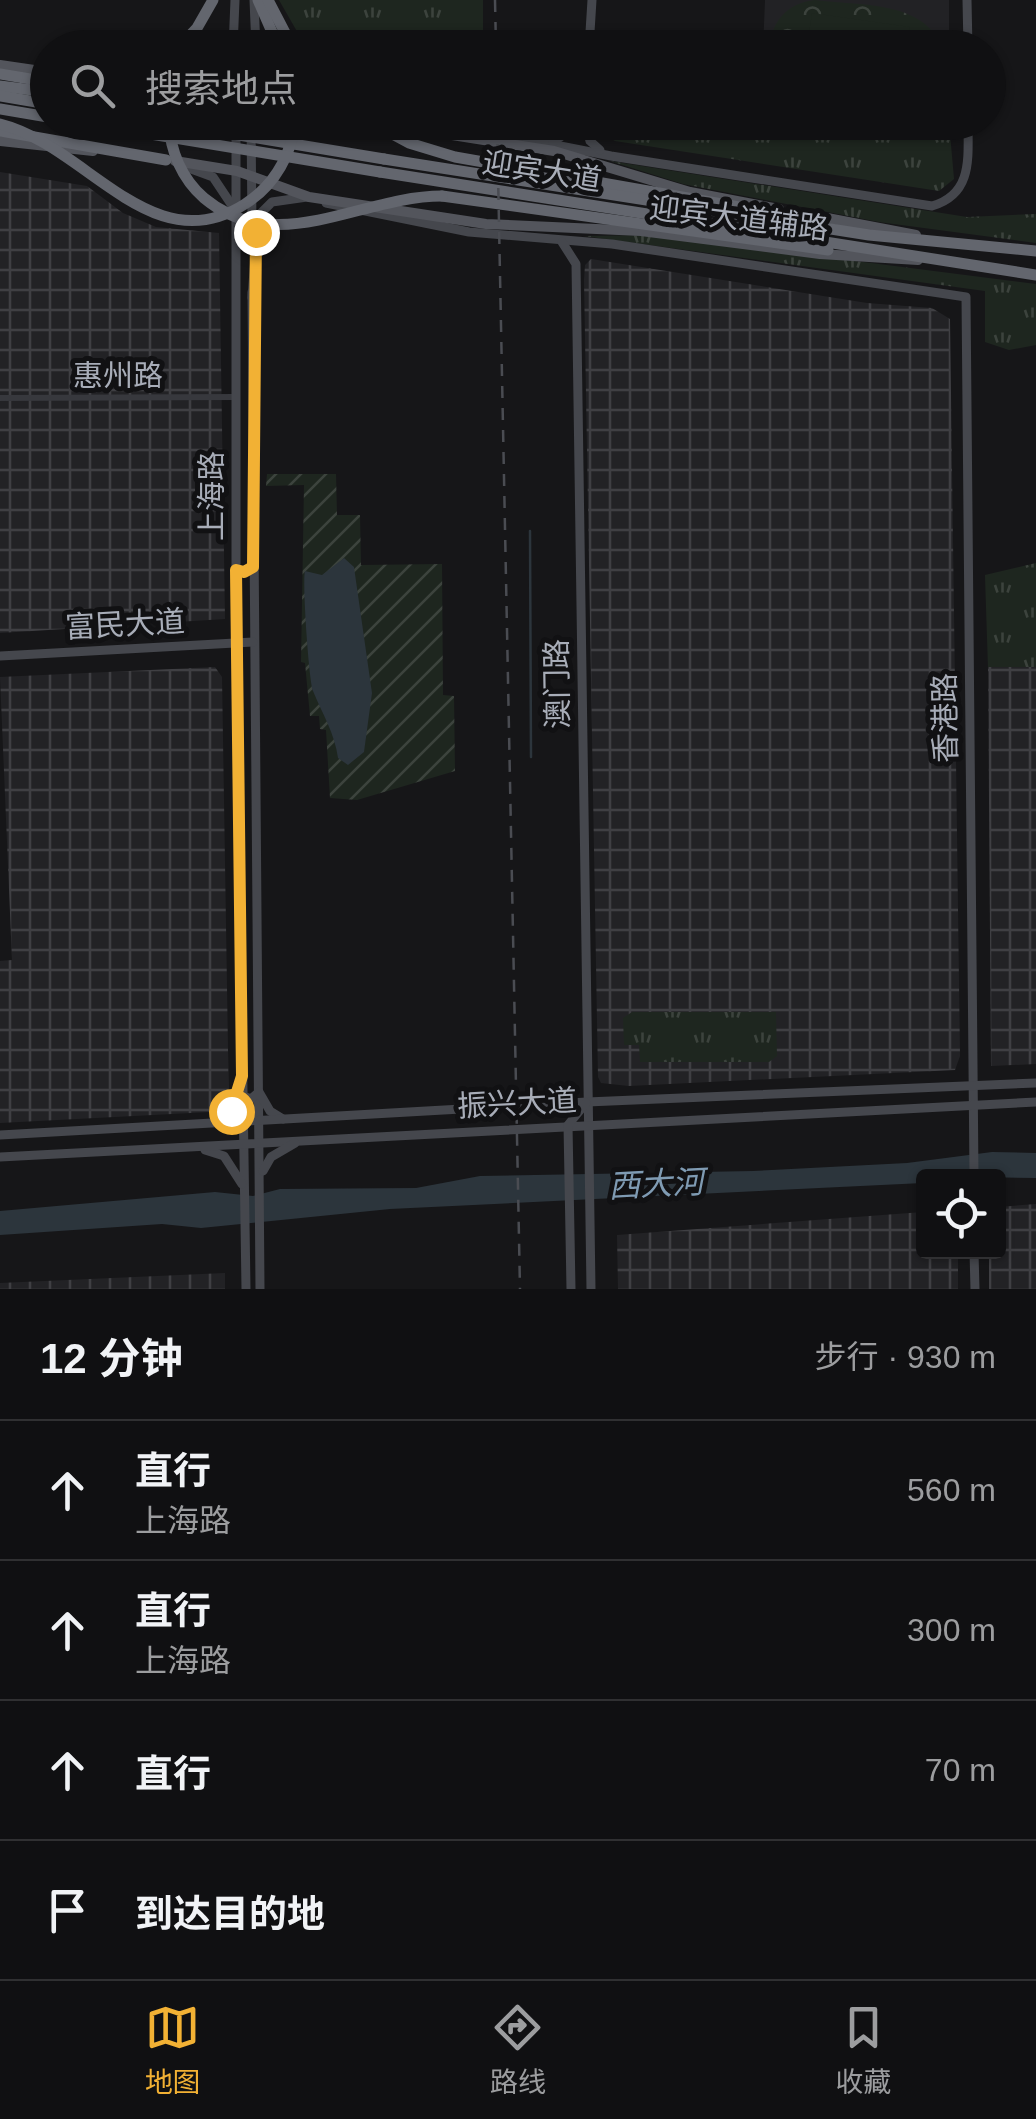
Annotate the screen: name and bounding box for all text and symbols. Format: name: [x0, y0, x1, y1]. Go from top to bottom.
search box: [30, 30, 1006, 140]
icon: search: [65, 58, 120, 113]
text: 搜索地点: [145, 68, 297, 110]
street label: 迎宾大道: [480, 145, 604, 197]
street label: 迎宾大道辅路: [648, 191, 830, 245]
route end: [234, 210, 280, 256]
street label: 惠州路: [73, 359, 163, 392]
street label: 上海路: [195, 451, 228, 541]
street label: 富民大道: [64, 604, 186, 644]
street label: 澳门路: [540, 639, 574, 729]
street label: 香港路: [928, 673, 962, 763]
street label: 振兴大道: [456, 1083, 578, 1123]
route start: [209, 1089, 255, 1135]
water label: 西大河: [607, 1163, 711, 1204]
map controls: [916, 1169, 1006, 1259]
button: locate: [916, 1169, 1006, 1259]
text: 12 分钟: [40, 1335, 182, 1382]
text: 步行 · 930 m: [815, 1339, 996, 1375]
text: 直行: [135, 1450, 211, 1492]
icon: ahead: [40, 1463, 95, 1518]
text: 560 m: [907, 1472, 996, 1508]
text: 上海路: [135, 1503, 231, 1539]
text: 直行: [135, 1590, 211, 1632]
icon: ahead: [40, 1603, 95, 1658]
text: 300 m: [907, 1612, 996, 1648]
text: 上海路: [135, 1643, 231, 1679]
icon: ahead: [40, 1743, 95, 1798]
text: 70 m: [925, 1752, 996, 1788]
text: 直行: [135, 1753, 211, 1795]
icon: arrive: [40, 1883, 95, 1938]
text: 到达目的地: [135, 1893, 325, 1935]
tab: 地图: [145, 2000, 201, 2100]
tab: 路线: [490, 2000, 546, 2100]
tab: 收藏: [835, 2000, 891, 2100]

